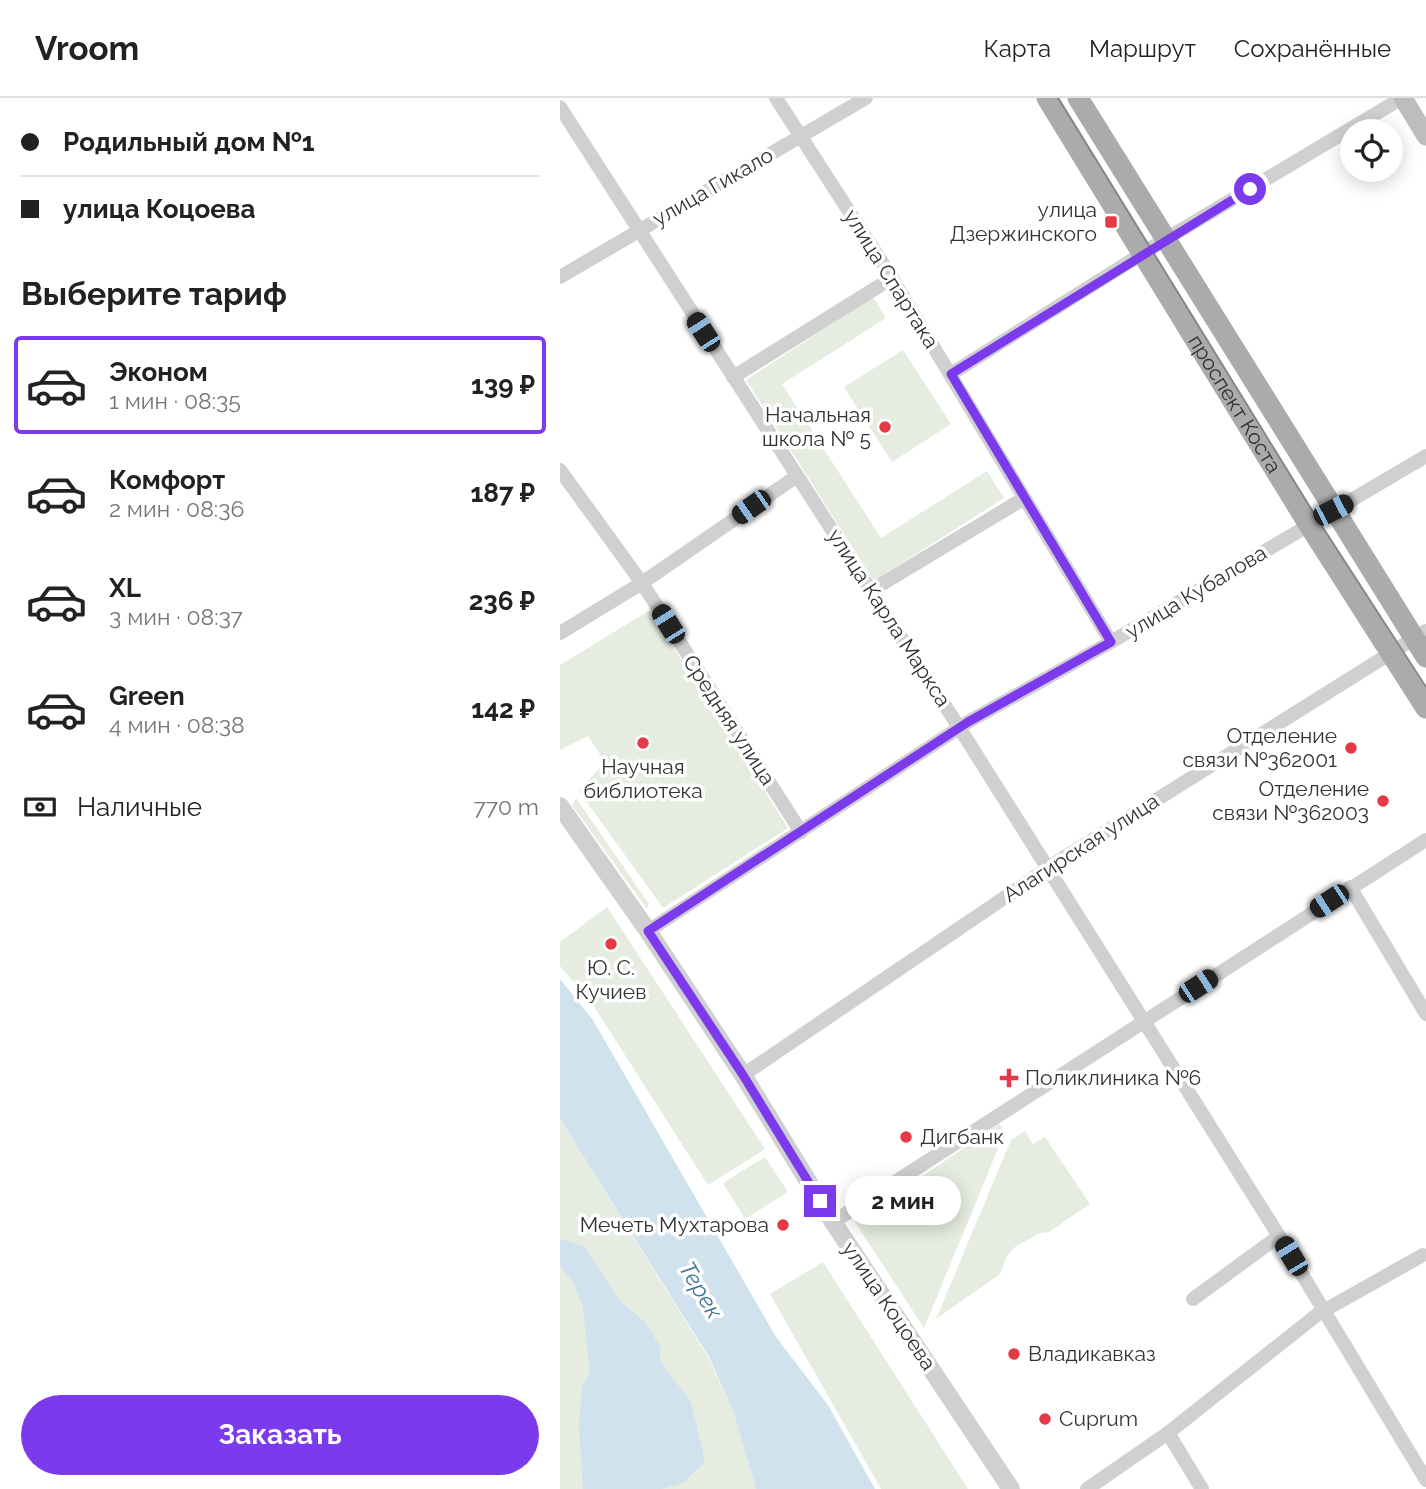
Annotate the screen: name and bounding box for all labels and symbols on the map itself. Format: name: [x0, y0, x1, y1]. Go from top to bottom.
street label: улица Гикало: [648, 142, 777, 231]
route start: [1234, 173, 1266, 205]
place label: улица Дзержинского: [950, 197, 1097, 246]
street label: улица Спартака: [839, 205, 944, 353]
marker: улица Дзержинского: [1103, 214, 1119, 230]
car: [683, 309, 724, 355]
street label: проспект Коста: [1183, 330, 1287, 477]
place label: Начальная школа № 5: [762, 402, 871, 451]
marker: Начальная школа № 5: [877, 419, 893, 435]
car: [728, 486, 775, 528]
car: [1310, 491, 1357, 529]
street label: улица Карла Маркса: [822, 524, 956, 711]
street label: улица Кубалова: [1121, 540, 1271, 644]
car: [648, 601, 689, 647]
street label: Средняя улица: [678, 650, 781, 789]
place label: Отделение связи №362001: [1182, 723, 1337, 772]
marker: Научная библиотека: [635, 735, 651, 751]
marker: Отделение связи №362001: [1343, 740, 1359, 756]
place label: Научная библиотека: [583, 754, 703, 803]
place label: Отделение связи №362003: [1212, 776, 1369, 825]
street label: Алагирская улица: [998, 788, 1163, 907]
marker: Отделение связи №362003: [1375, 793, 1391, 809]
car: [1306, 881, 1353, 921]
marker: Ю. С. Кучиев: [603, 936, 619, 952]
place label: Ю. С. Кучиев: [576, 955, 646, 1004]
car: [1175, 966, 1222, 1006]
place label: Поликлиника №6: [1025, 1065, 1201, 1090]
marker: Поликлиника №6: [999, 1068, 1019, 1088]
place label: Дигбанк: [920, 1124, 1004, 1149]
marker: Дигбанк: [898, 1129, 914, 1145]
callout: 2 мин: [844, 1176, 960, 1226]
route end: [804, 1185, 836, 1217]
place label: Мечеть Мухтарова: [580, 1212, 769, 1237]
marker: Мечеть Мухтарова: [775, 1217, 791, 1233]
car: [1272, 1233, 1311, 1279]
street label: улица Коцоева: [837, 1237, 942, 1375]
water label: Терек: [674, 1256, 729, 1324]
place label: Владикавказ: [1028, 1341, 1156, 1366]
marker: Владикавказ: [1006, 1346, 1022, 1362]
place label: Cuprum: [1059, 1406, 1138, 1431]
marker: Cuprum: [1037, 1411, 1053, 1427]

